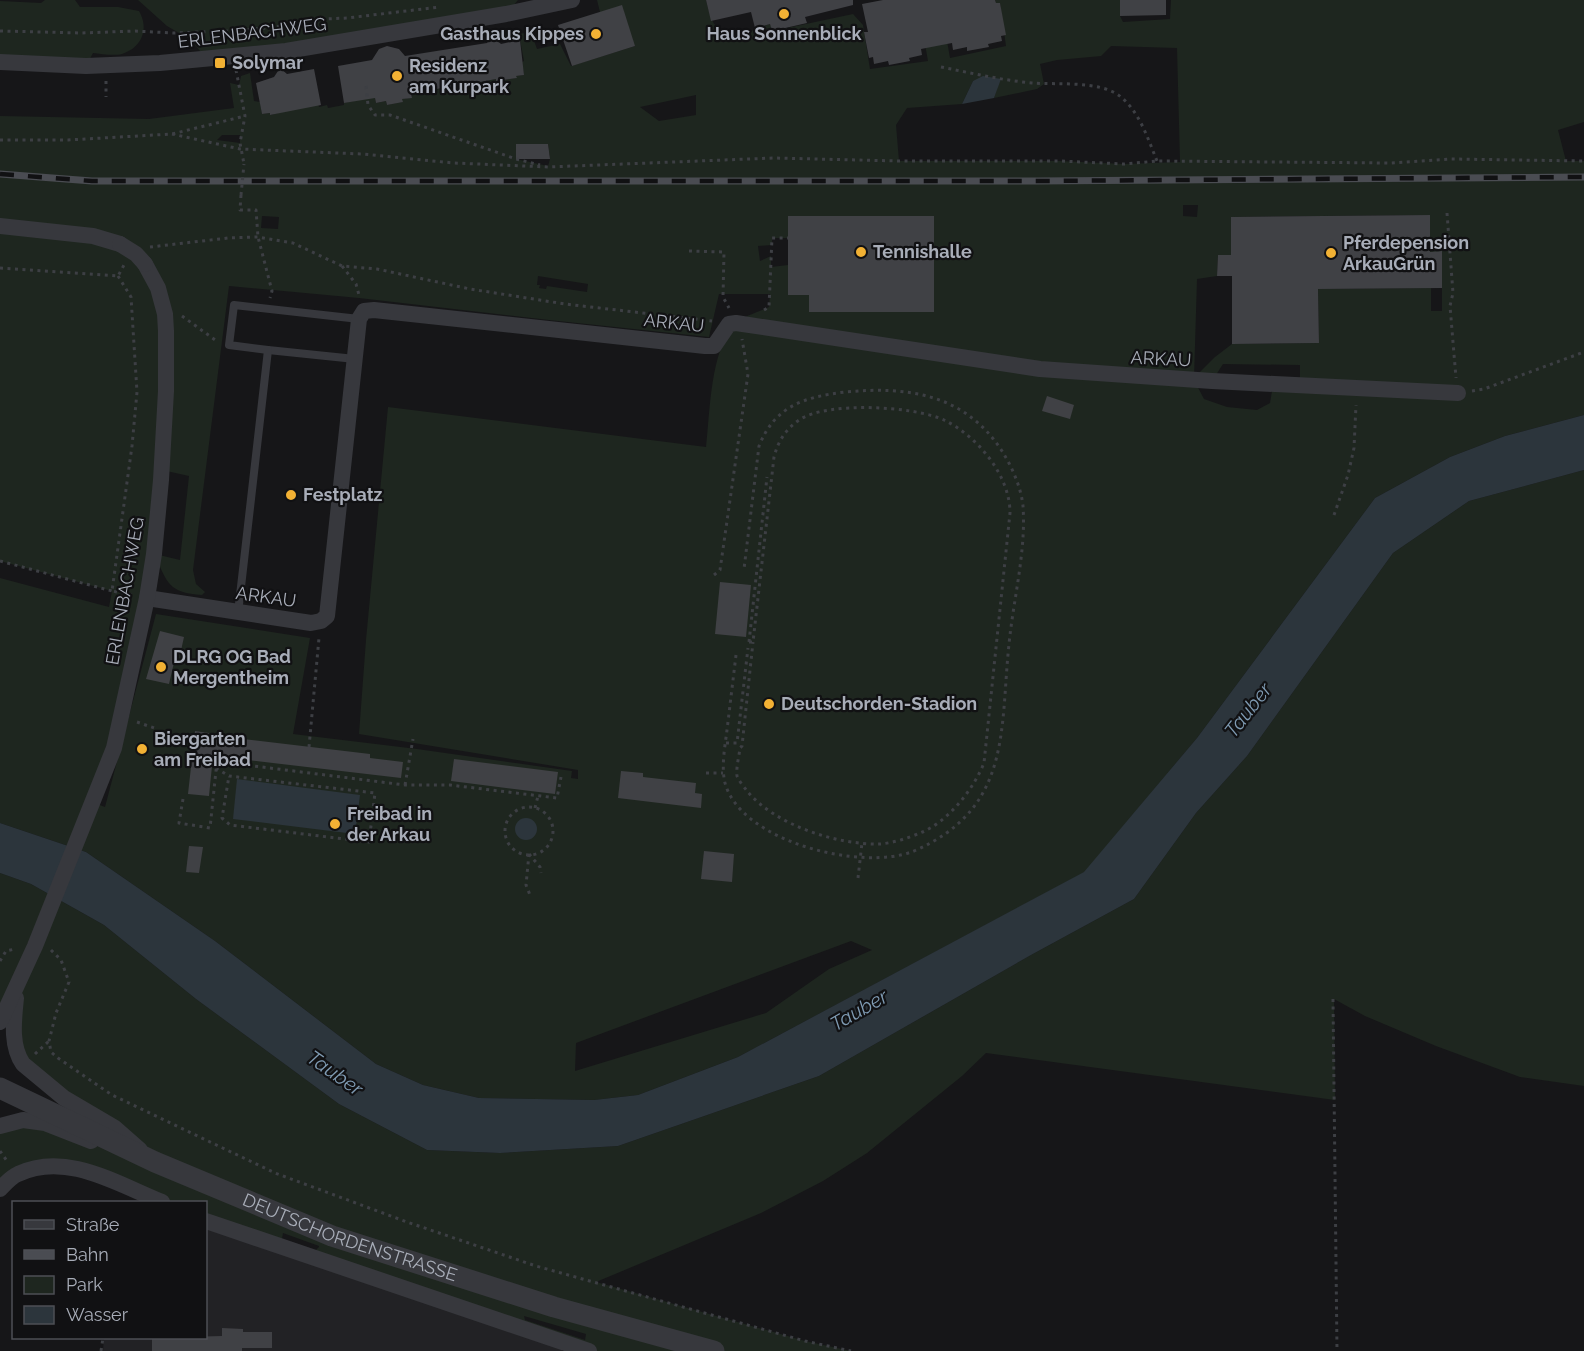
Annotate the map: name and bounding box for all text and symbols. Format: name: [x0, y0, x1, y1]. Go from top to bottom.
marker: Haus Sonnenblick: [777, 7, 791, 21]
street label: ERLENBACHWEG: [176, 13, 327, 52]
place label: Gasthaus Kippes: [440, 23, 584, 44]
place label: Haus Sonnenblick: [706, 23, 863, 44]
marker: Gasthaus Kippes: [589, 27, 603, 41]
place label: Solymar: [232, 52, 303, 73]
place label: Residenz am Kurpark: [409, 55, 510, 97]
marker: Solymar: [213, 56, 227, 70]
marker: Residenz am Kurpark: [390, 69, 404, 83]
place label: Pferdepension ArkauGrün: [1343, 232, 1469, 274]
place label: Tennishalle: [873, 241, 972, 262]
marker: Tennishalle: [854, 245, 868, 259]
marker: Pferdepension ArkauGrün: [1324, 246, 1338, 260]
street label: ARKAU: [643, 309, 705, 336]
street label: ARKAU: [1130, 346, 1192, 371]
place label: Festplatz: [303, 484, 383, 505]
marker: Festplatz: [284, 488, 298, 502]
street label: ERLENBACHWEG: [101, 515, 148, 666]
street label: ARKAU: [235, 582, 298, 611]
place label: DLRG OG Bad Mergentheim: [173, 646, 291, 688]
marker: DLRG OG Bad Mergentheim: [154, 660, 168, 674]
water label: Tauber: [1219, 677, 1277, 742]
place label: Deutschorden-Stadion: [781, 693, 977, 714]
marker: Deutschorden-Stadion: [762, 697, 776, 711]
place label: Biergarten am Freibad: [154, 728, 251, 770]
marker: Biergarten am Freibad: [135, 742, 149, 756]
place label: Freibad in der Arkau: [347, 803, 432, 845]
marker: Freibad in der Arkau: [328, 817, 342, 831]
water label: Tauber: [826, 983, 893, 1036]
water label: Tauber: [303, 1045, 368, 1101]
street label: DEUTSCHORDENSTRASSE: [240, 1189, 460, 1285]
legend: [12, 1201, 207, 1339]
text: Straße: [66, 1214, 120, 1235]
text: Bahn: [66, 1244, 109, 1265]
text: Park: [66, 1274, 103, 1295]
text: Wasser: [66, 1304, 129, 1325]

